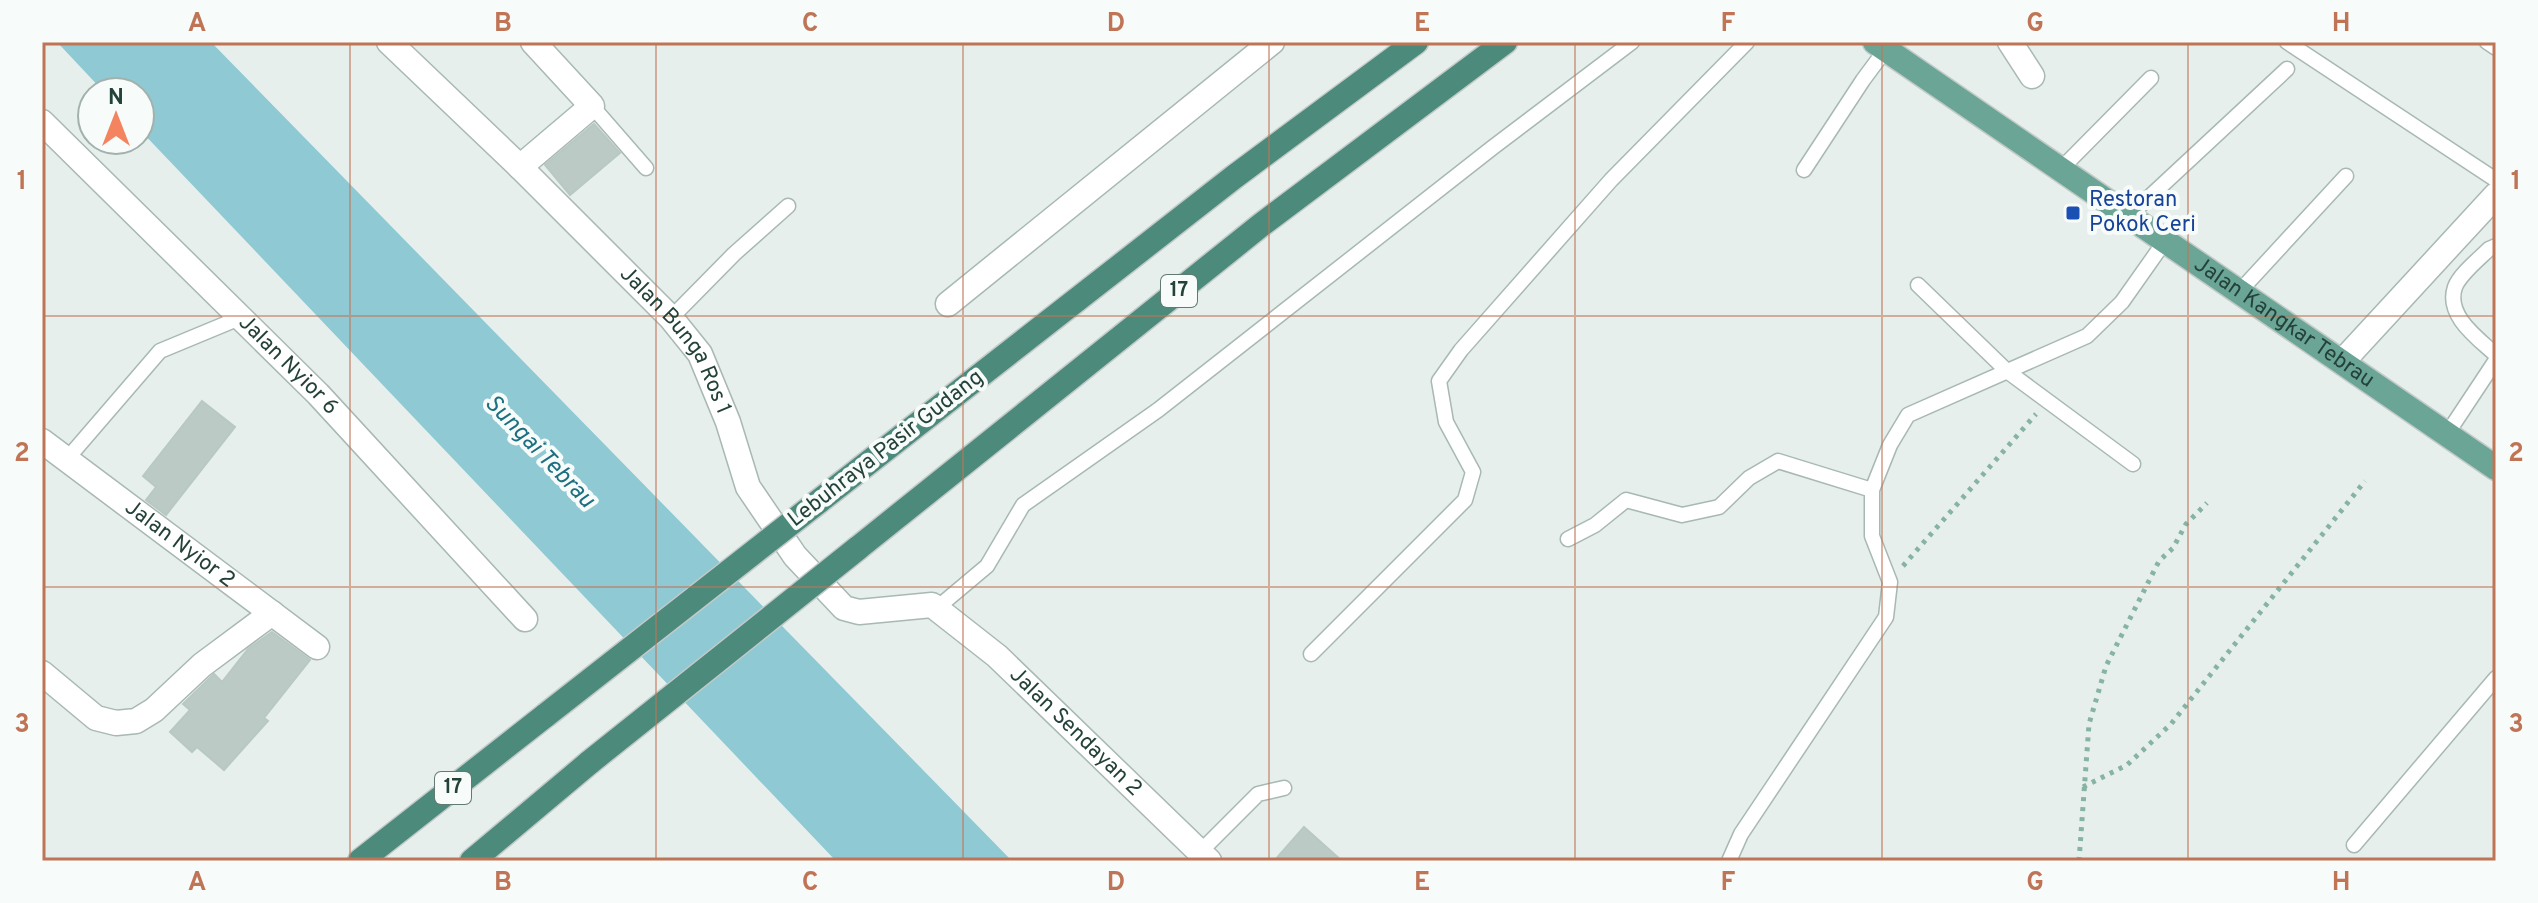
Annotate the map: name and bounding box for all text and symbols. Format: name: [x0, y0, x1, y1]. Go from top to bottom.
text: A: [188, 8, 206, 41]
text: B: [494, 8, 512, 41]
text: C: [802, 8, 818, 41]
text: D: [1107, 8, 1125, 41]
text: E: [1414, 8, 1430, 41]
text: F: [1721, 8, 1736, 41]
text: G: [2026, 8, 2044, 41]
text: H: [2332, 8, 2350, 41]
north arrow: [76, 76, 156, 156]
text: N: [108, 85, 124, 112]
text: 1: [17, 166, 27, 199]
text: 1: [2511, 166, 2521, 199]
place label: Restoran Pokok Ceri: [2089, 187, 2196, 239]
marker: Restoran Pokok Ceri: [2064, 204, 2082, 222]
street label: Jalan Kangkar Tebrau: [2189, 251, 2379, 394]
street label: Jalan Bunga Ros 1: [614, 261, 737, 418]
road number: 17: [1161, 275, 1197, 307]
street label: Jalan Nyior 6: [232, 309, 344, 421]
street label: Lebuhraya Pasir Gudang: [783, 364, 989, 534]
water label: Sungai Tebrau: [477, 389, 601, 516]
text: 2: [14, 438, 30, 471]
text: 2: [2508, 438, 2524, 471]
street label: Jalan Nyior 2: [119, 494, 240, 594]
street label: Jalan Sendayan 2: [1003, 662, 1148, 802]
text: 3: [14, 709, 30, 742]
text: 3: [2508, 709, 2524, 742]
road number: 17: [435, 772, 471, 804]
text: A: [188, 867, 206, 900]
text: B: [494, 867, 512, 900]
text: C: [802, 867, 818, 900]
text: D: [1107, 867, 1125, 900]
text: E: [1414, 867, 1430, 900]
text: F: [1721, 867, 1736, 900]
text: G: [2026, 867, 2044, 900]
text: H: [2332, 867, 2350, 900]

